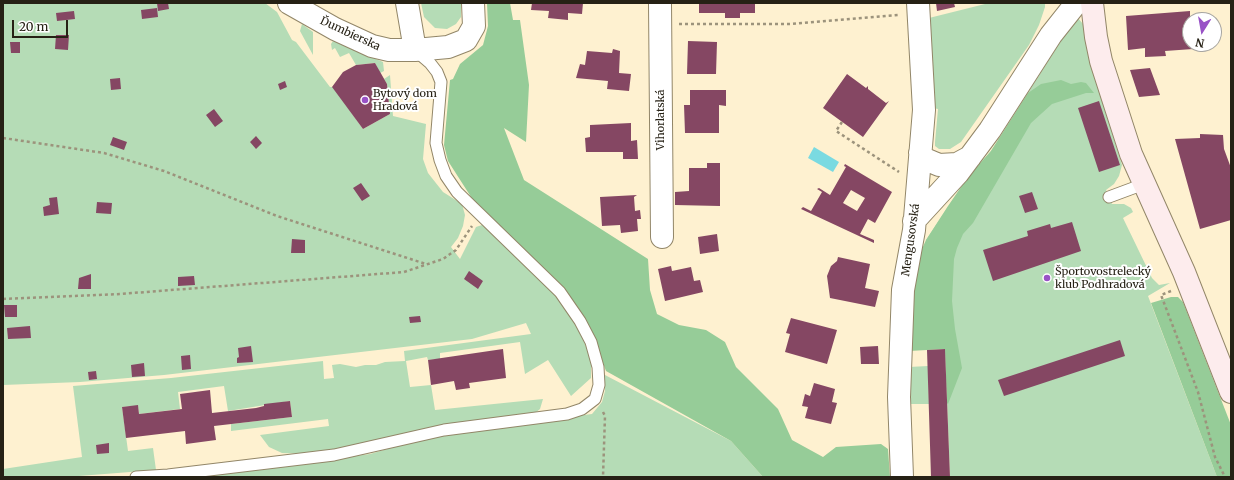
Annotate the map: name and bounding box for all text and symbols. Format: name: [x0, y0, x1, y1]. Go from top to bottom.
scale bar: [14, 12, 70, 38]
north arrow: [1182, 12, 1222, 52]
street label: Ďumbierska: [318, 14, 382, 54]
text: 20 m: [19, 19, 48, 34]
text: N: [1194, 35, 1206, 51]
place label: Bytový dom Hradová: [373, 87, 437, 113]
street label: Vihorlatská: [654, 90, 668, 150]
marker: Bytový dom Hradová: [360, 95, 370, 105]
street label: Mengusovská: [899, 203, 923, 277]
place label: Športovostrelecký klub Podhradová: [1055, 265, 1151, 291]
marker: Športovostrelecký klub Podhradová: [1042, 273, 1052, 283]

